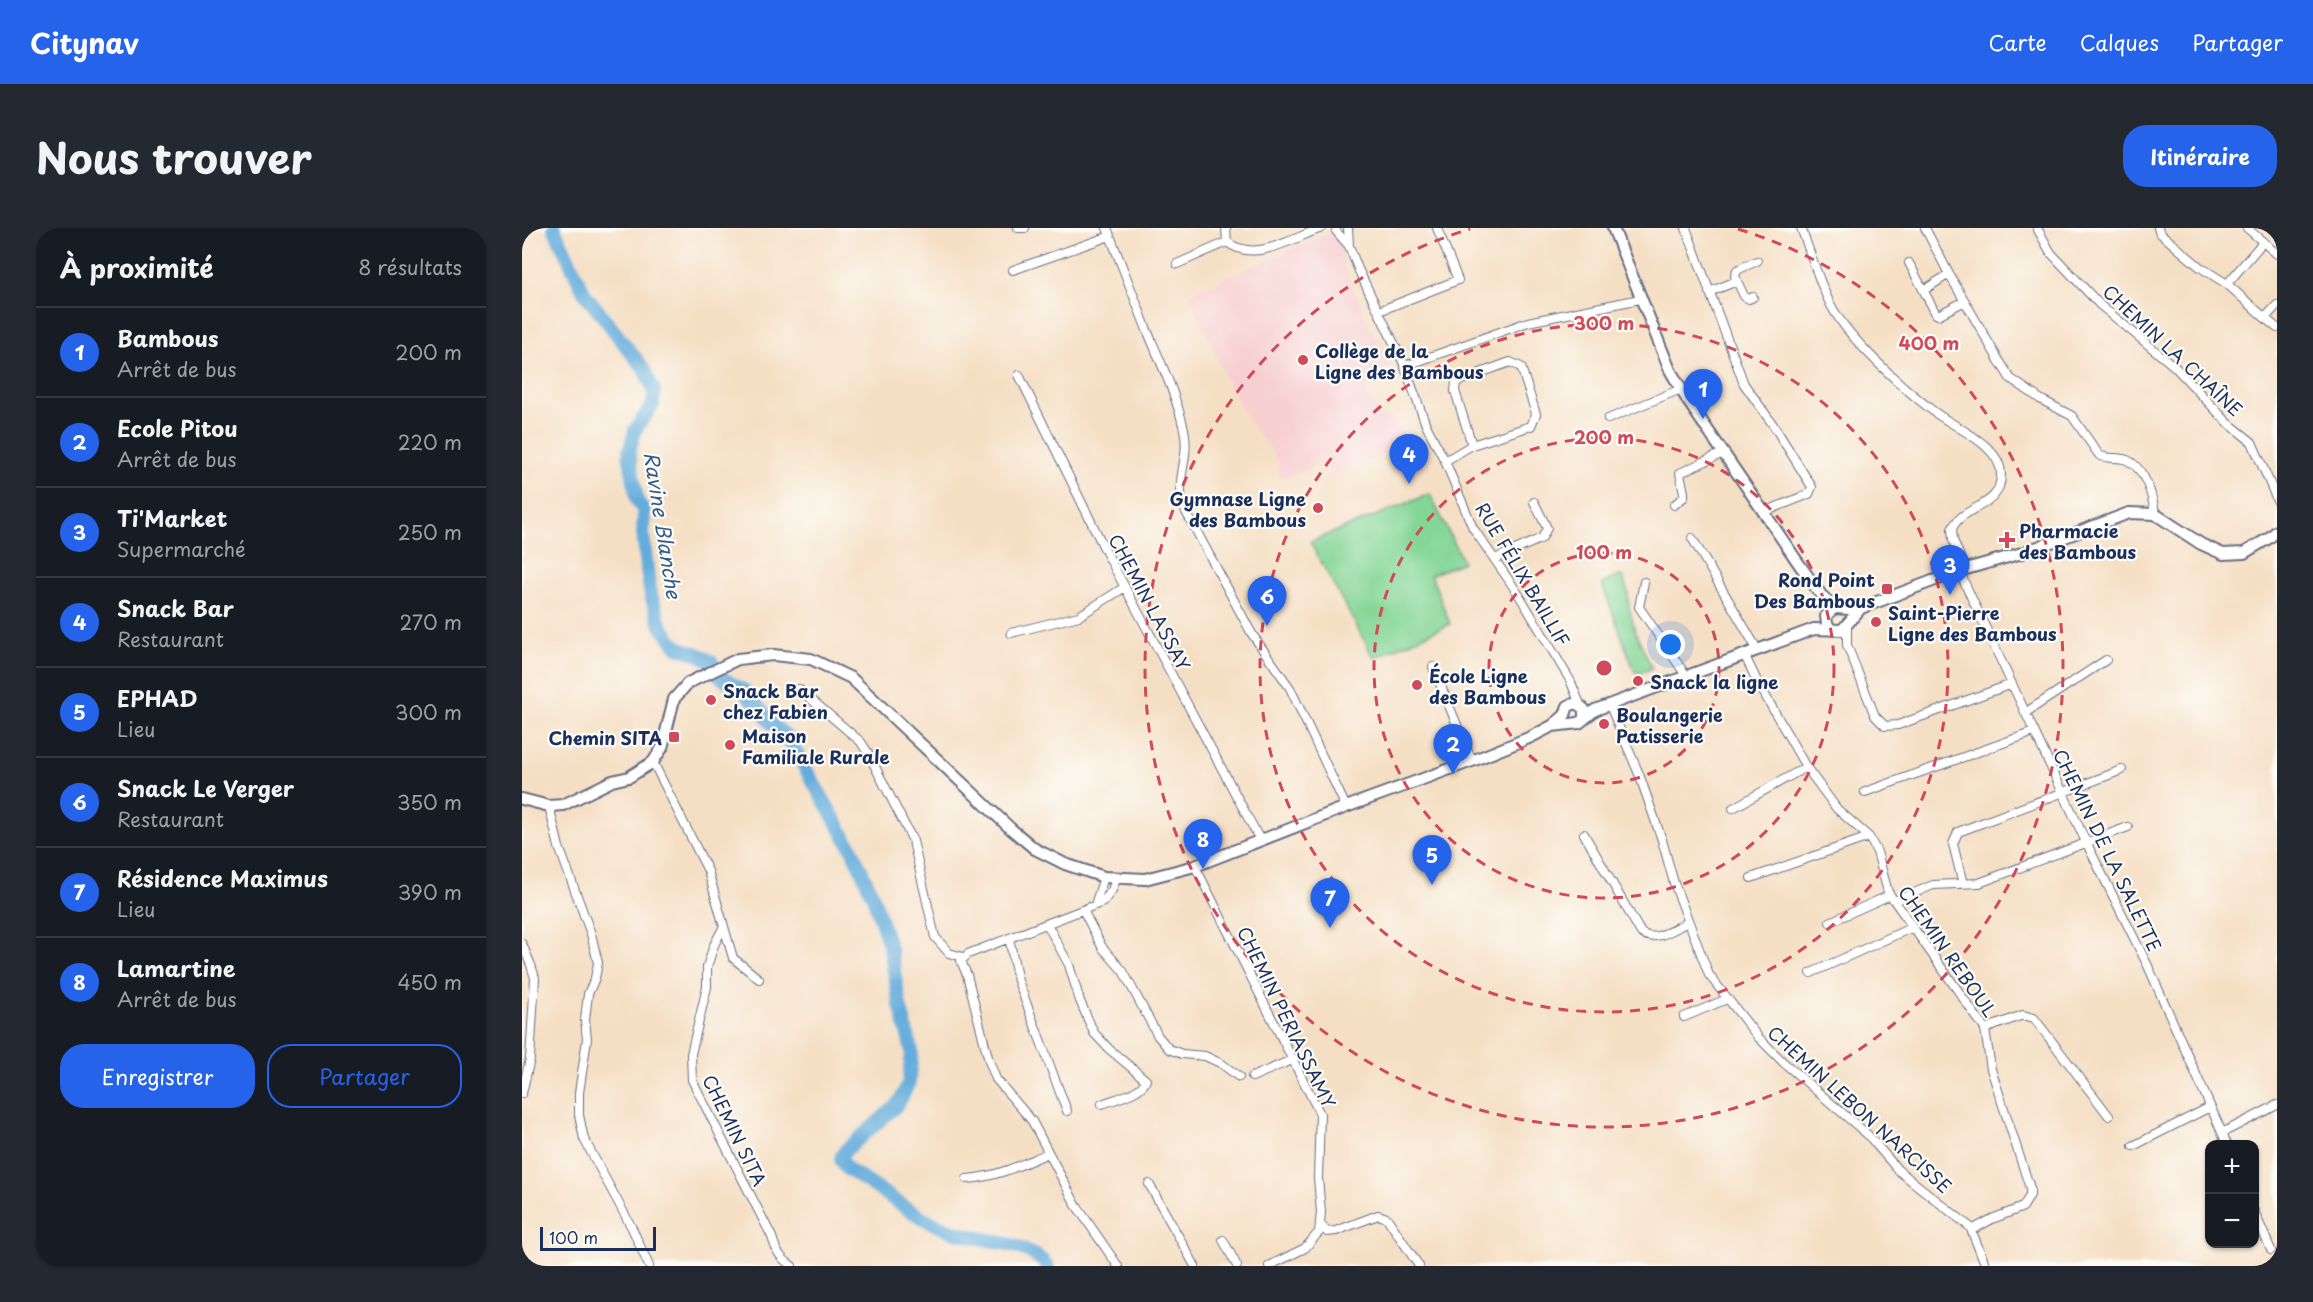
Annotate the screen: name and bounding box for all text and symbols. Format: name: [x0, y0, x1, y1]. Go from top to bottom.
text: Citynav: [30, 21, 139, 64]
text: Carte: [1989, 26, 2047, 58]
text: Calques: [2080, 26, 2159, 58]
text: Partager: [2192, 26, 2283, 58]
text: Nous trouver: [36, 125, 312, 188]
button: Itinéraire: [2123, 125, 2277, 187]
text: À proximité: [60, 248, 214, 287]
text: 8 résultats: [358, 252, 462, 282]
street label: CHEMIN LA CHAÎNE: [2097, 278, 2249, 422]
text: 300 m: [1574, 309, 1634, 336]
text: Bambous: [117, 321, 218, 354]
text: 400 m: [1899, 329, 1959, 356]
text: 1: [75, 337, 84, 367]
text: 200 m: [395, 337, 462, 367]
place label: Collège de la Ligne des Bambous: [1315, 337, 1484, 385]
marker: Collège de la Ligne des Bambous: [1296, 353, 1310, 367]
text: Arrêt de bus: [117, 354, 237, 384]
pin: 1: [1684, 370, 1722, 419]
text: Ecole Pitou: [117, 411, 238, 444]
text: 200 m: [1574, 423, 1634, 450]
text: 2: [72, 427, 87, 457]
text: 220 m: [398, 427, 462, 457]
pin: 4: [1390, 434, 1428, 484]
text: Arrêt de bus: [117, 444, 237, 474]
water label: Ravine Blanche: [637, 449, 690, 602]
place label: Gymnase Ligne des Bambous: [1169, 485, 1306, 533]
street label: RUE FÉLIX BAILLIF: [1469, 497, 1577, 651]
text: Ti'Market: [117, 501, 227, 534]
marker: Gymnase Ligne des Bambous: [1311, 501, 1325, 515]
text: 3: [73, 517, 86, 547]
text: 250 m: [398, 517, 462, 547]
place label: Pharmacie des Bambous: [2019, 517, 2137, 565]
street label: CHEMIN LASSAY: [1103, 529, 1198, 676]
marker: Pharmacie des Bambous: [2000, 533, 2014, 547]
text: Supermarché: [117, 534, 246, 564]
text: 100 m: [1576, 538, 1632, 565]
pin: 3: [1930, 546, 1970, 595]
place label: Rond Point Des Bambous: [1754, 566, 1875, 614]
pin: 6: [1248, 576, 1286, 626]
marker: Rond Point Des Bambous: [1880, 582, 1894, 596]
text: Snack Bar: [117, 591, 234, 624]
place label: Saint-Pierre Ligne des Bambous: [1888, 599, 2057, 647]
text: 4: [73, 607, 86, 637]
text: 270 m: [399, 607, 462, 637]
marker: Saint-Pierre Ligne des Bambous: [1869, 615, 1883, 629]
text: Restaurant: [117, 624, 224, 654]
your location: [1656, 630, 1685, 659]
centre of rings: [1594, 658, 1614, 678]
place label: École Ligne des Bambous: [1429, 662, 1547, 710]
place label: Snack la ligne: [1650, 668, 1778, 695]
marker: Snack la ligne: [1631, 674, 1645, 688]
place label: Snack Bar chez Fabien: [723, 677, 828, 725]
marker: École Ligne des Bambous: [1410, 678, 1424, 692]
text: EPHAD: [117, 681, 198, 714]
marker: Snack Bar chez Fabien: [704, 693, 718, 707]
text: 5: [73, 697, 86, 727]
text: 300 m: [395, 697, 462, 727]
place label: Boulangerie Patisserie: [1616, 701, 1723, 749]
text: Lieu: [117, 714, 155, 744]
marker: Boulangerie Patisserie: [1597, 717, 1611, 731]
place label: Maison Familiale Rurale: [742, 722, 890, 770]
place label: Chemin SITA: [549, 724, 662, 751]
pin: 2: [1434, 724, 1472, 774]
marker: Chemin SITA: [667, 730, 681, 744]
marker: Maison Familiale Rurale: [723, 738, 737, 752]
street label: CHEMIN DE LA SALETTE: [2047, 744, 2169, 956]
text: Snack Le Verger: [117, 771, 294, 804]
text: 6: [72, 787, 87, 817]
text: 350 m: [397, 787, 462, 817]
text: Restaurant: [117, 804, 224, 834]
pin: 8: [1184, 820, 1222, 869]
pin: 5: [1412, 836, 1452, 885]
text: Résidence Maximus: [117, 861, 328, 894]
text: 7: [74, 877, 85, 907]
text: 390 m: [398, 877, 462, 907]
pin: 7: [1310, 878, 1350, 928]
street label: CHEMIN REBOUL: [1892, 880, 2004, 1022]
text: Lieu: [117, 894, 155, 924]
street label: CHEMIN PERIASSAMY: [1231, 921, 1343, 1113]
text: Lamartine: [117, 951, 235, 984]
text: 8: [73, 967, 86, 997]
text: 450 m: [397, 967, 462, 997]
text: Arrêt de bus: [117, 984, 237, 1014]
street label: CHEMIN LEBON NARCISSE: [1762, 1019, 1958, 1199]
button: Enregistrer: [60, 1044, 255, 1108]
button: Partager: [267, 1044, 462, 1108]
street label: CHEMIN SITA: [696, 1070, 774, 1190]
map controls: [2205, 1140, 2259, 1248]
button: +: [2205, 1140, 2259, 1194]
button: −: [2205, 1194, 2259, 1248]
scale bar: [540, 1224, 656, 1252]
text: 100 m: [549, 1225, 598, 1249]

